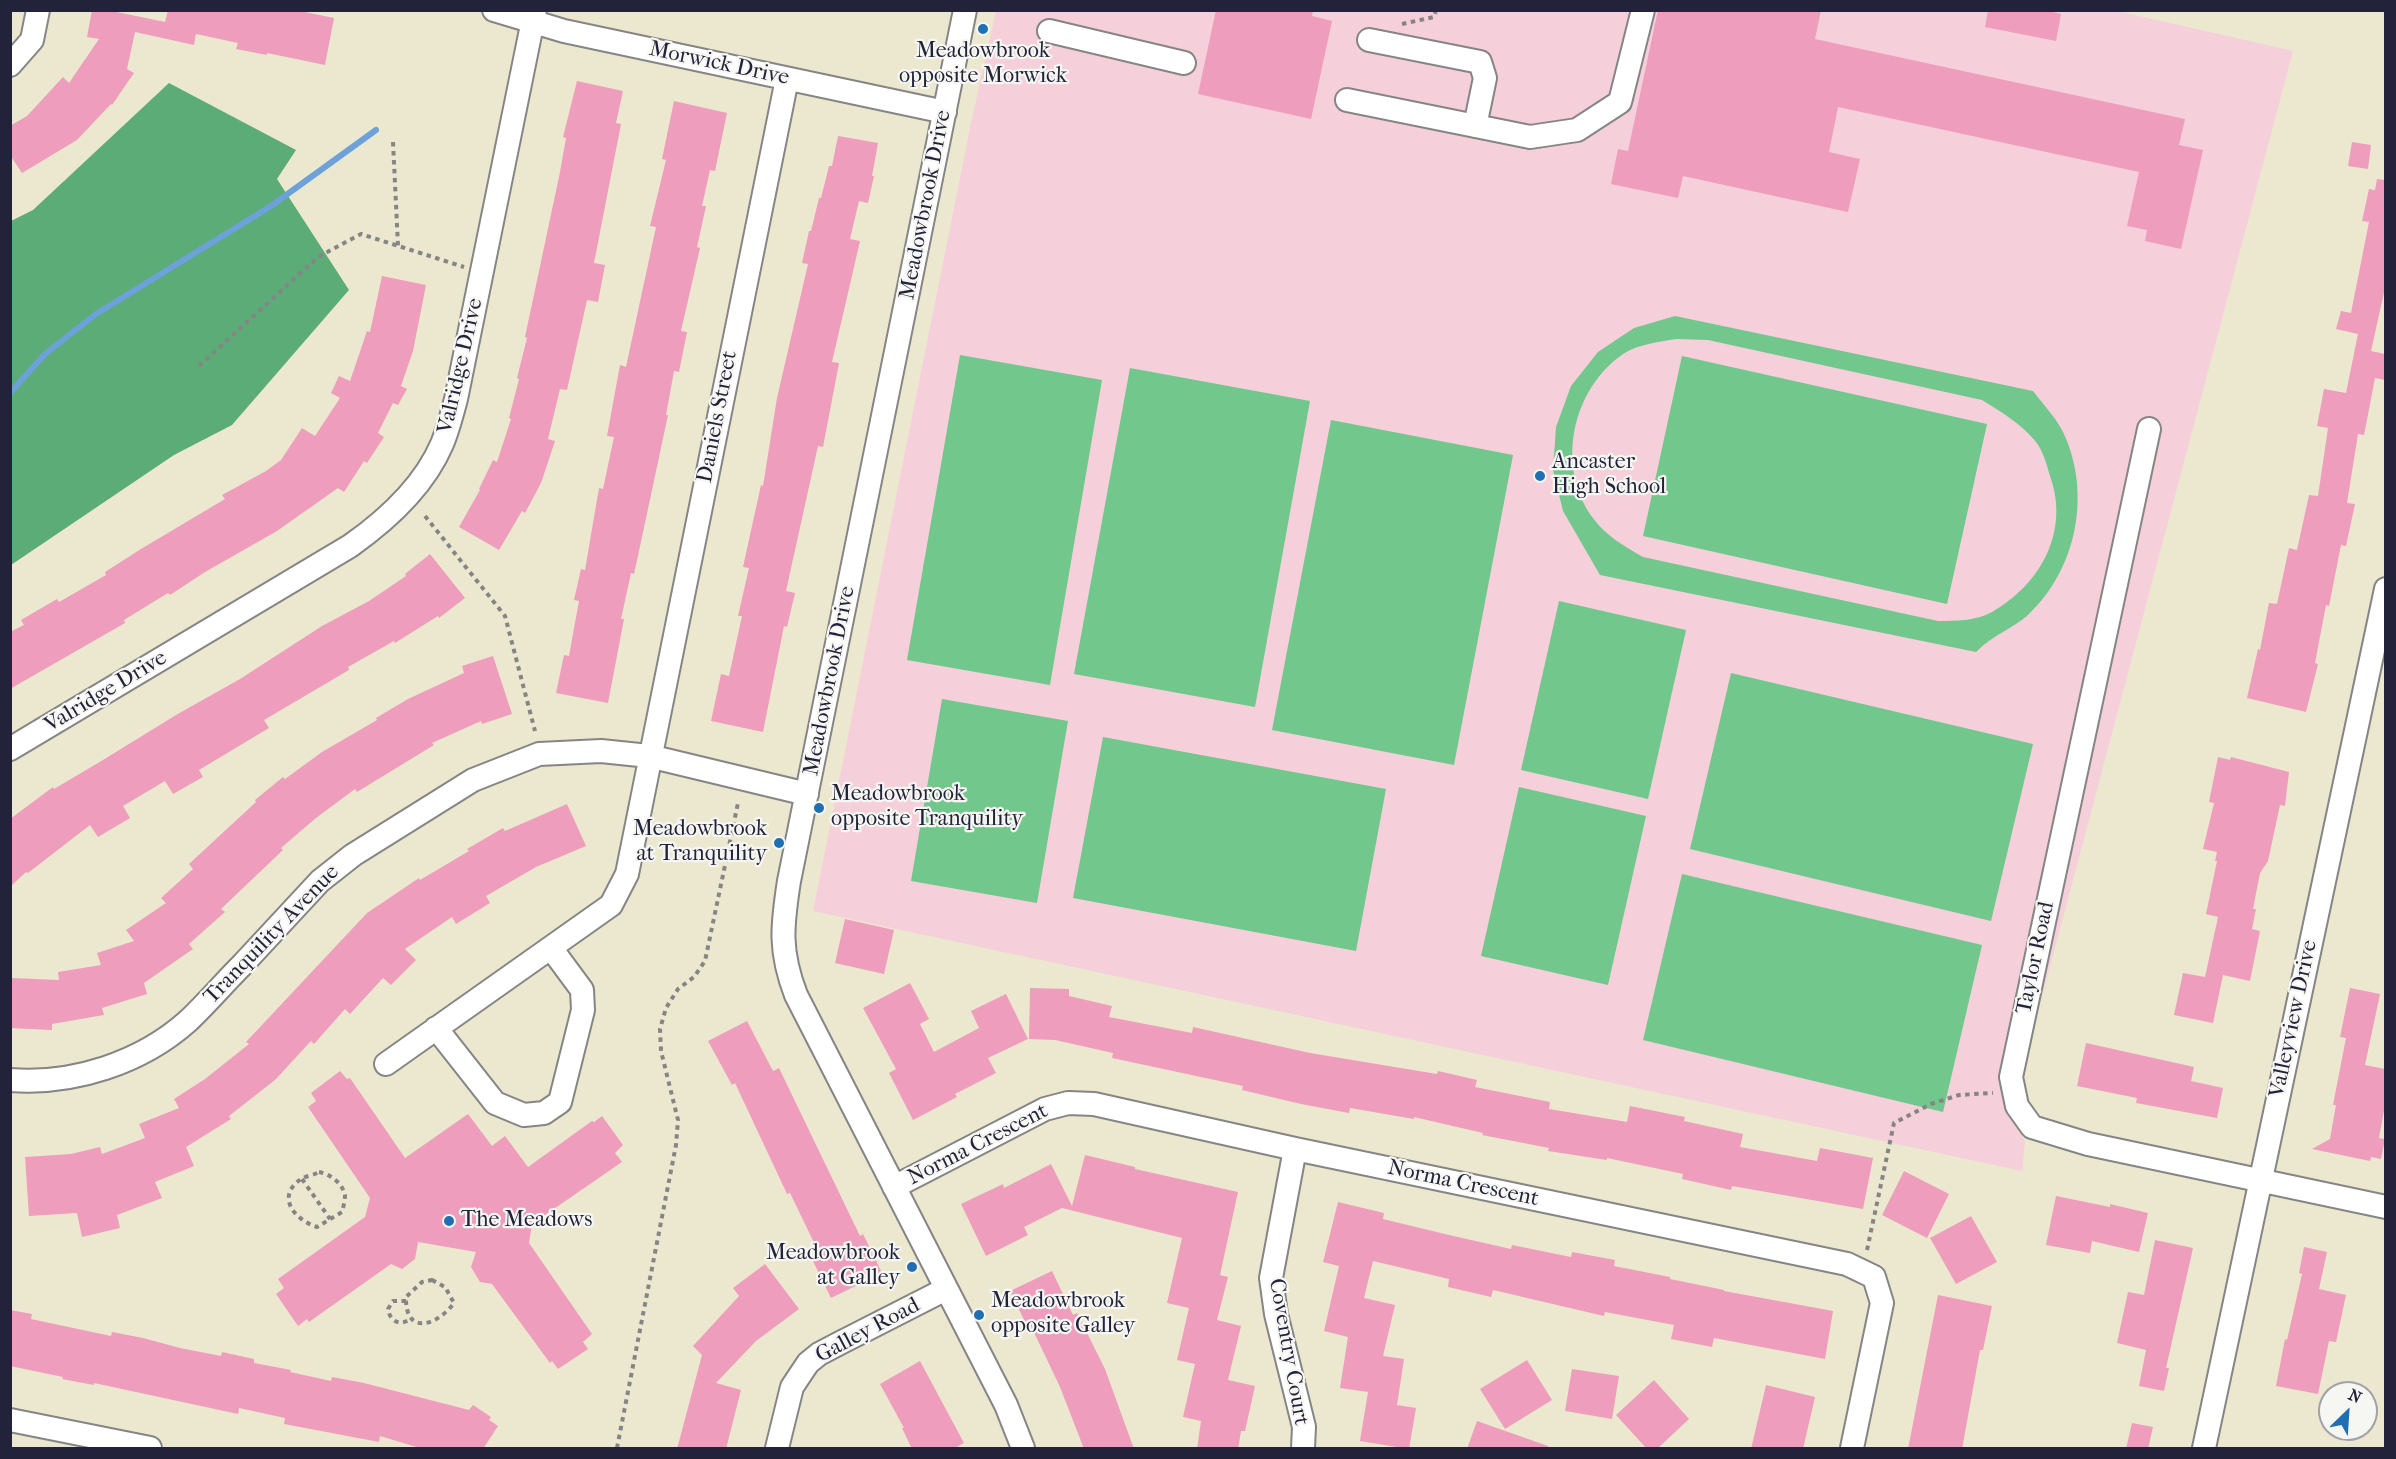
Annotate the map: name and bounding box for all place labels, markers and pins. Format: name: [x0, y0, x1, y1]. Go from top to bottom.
marker: Meadowbrook opposite Morwick: [976, 22, 990, 36]
place label: Meadowbrook opposite Morwick: [899, 39, 1067, 90]
place label: Ancaster High School: [1552, 450, 1666, 502]
marker: Ancaster High School: [1533, 469, 1547, 483]
place label: Meadowbrook opposite Tranquility: [831, 782, 1023, 834]
marker: Meadowbrook opposite Tranquility: [812, 801, 826, 815]
place label: Meadowbrook at Tranquility: [633, 817, 767, 868]
marker: Meadowbrook at Tranquility: [772, 836, 786, 850]
place label: The Meadows: [461, 1208, 592, 1234]
marker: The Meadows: [442, 1214, 456, 1228]
place label: Meadowbrook at Galley: [766, 1241, 900, 1292]
marker: Meadowbrook at Galley: [905, 1260, 919, 1274]
place label: Meadowbrook opposite Galley: [991, 1289, 1135, 1340]
marker: Meadowbrook opposite Galley: [972, 1308, 986, 1322]

